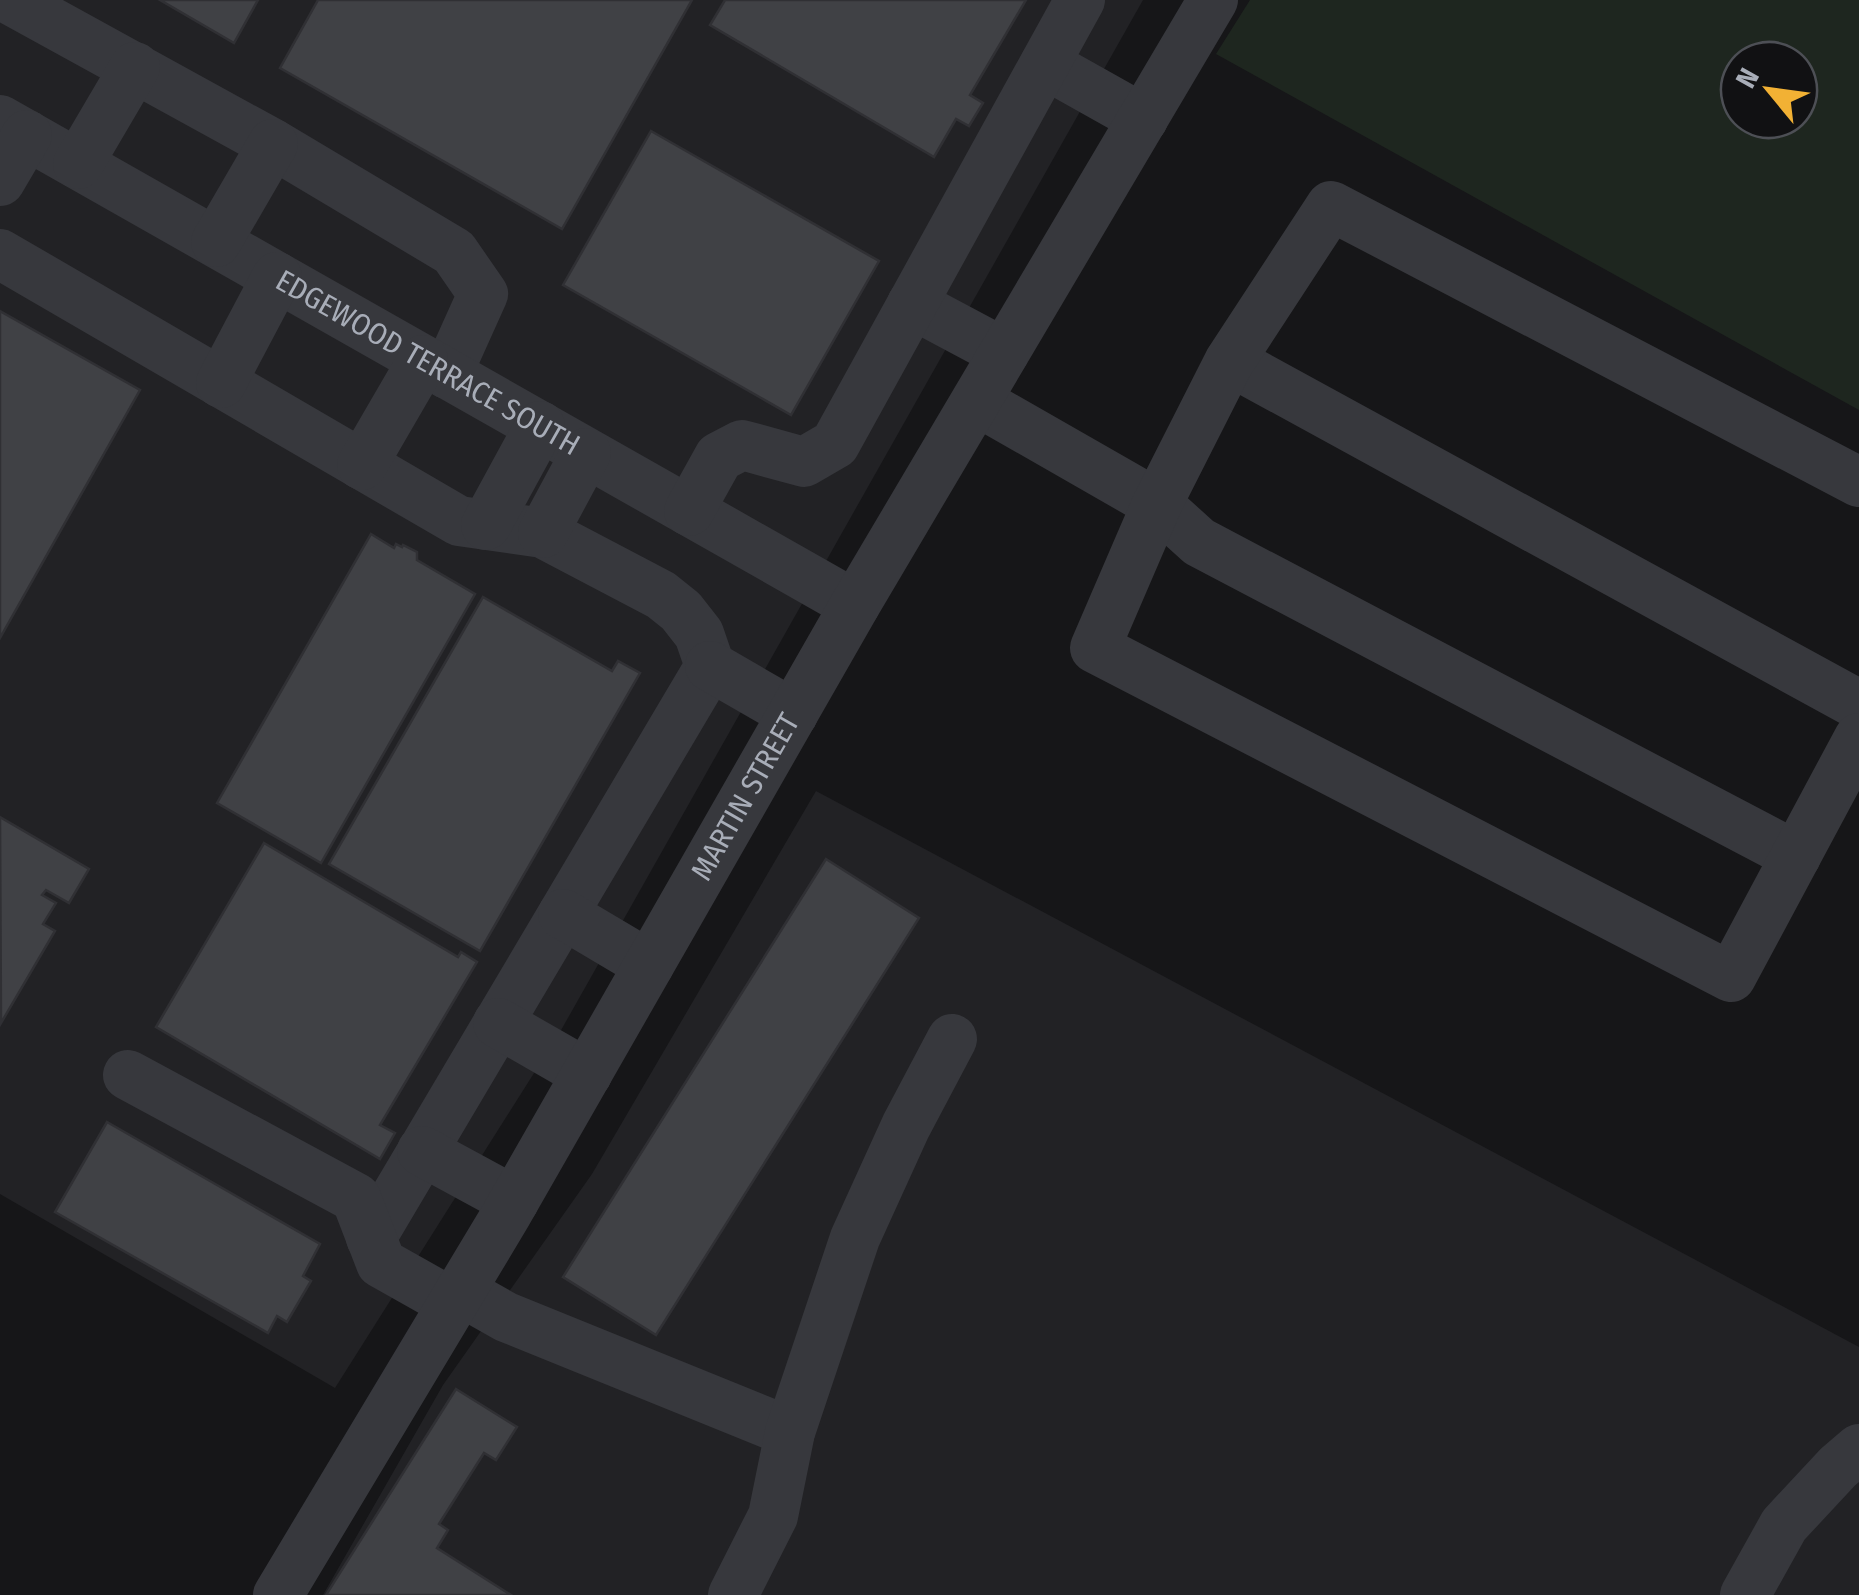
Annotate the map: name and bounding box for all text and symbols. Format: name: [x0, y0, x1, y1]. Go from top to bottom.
north arrow: [1719, 40, 1819, 140]
text: N: [1729, 63, 1766, 93]
street label: EDGEWOOD TERRACE SOUTH: [270, 262, 586, 463]
street label: MARTIN STREET: [683, 707, 807, 887]

